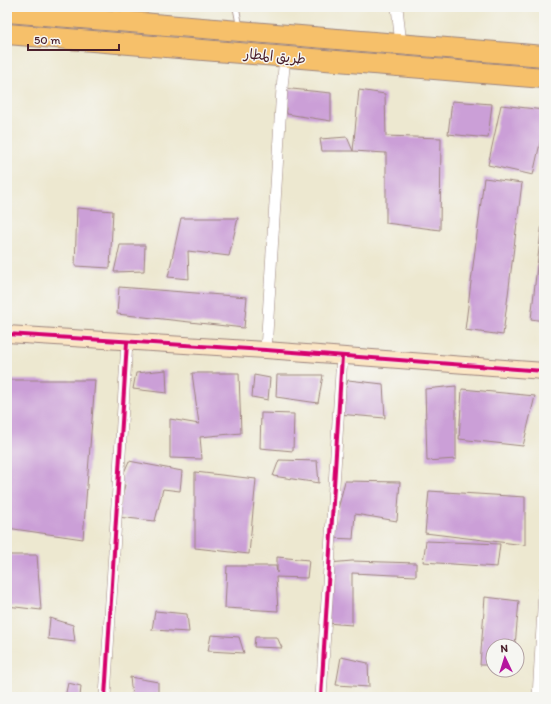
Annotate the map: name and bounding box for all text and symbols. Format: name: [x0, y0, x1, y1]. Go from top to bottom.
scale bar: [28, 26, 119, 52]
text: 50 m: [34, 33, 60, 47]
street label: طريق المطار: [242, 45, 307, 68]
north arrow: [485, 638, 525, 678]
text: N: [500, 642, 509, 655]

